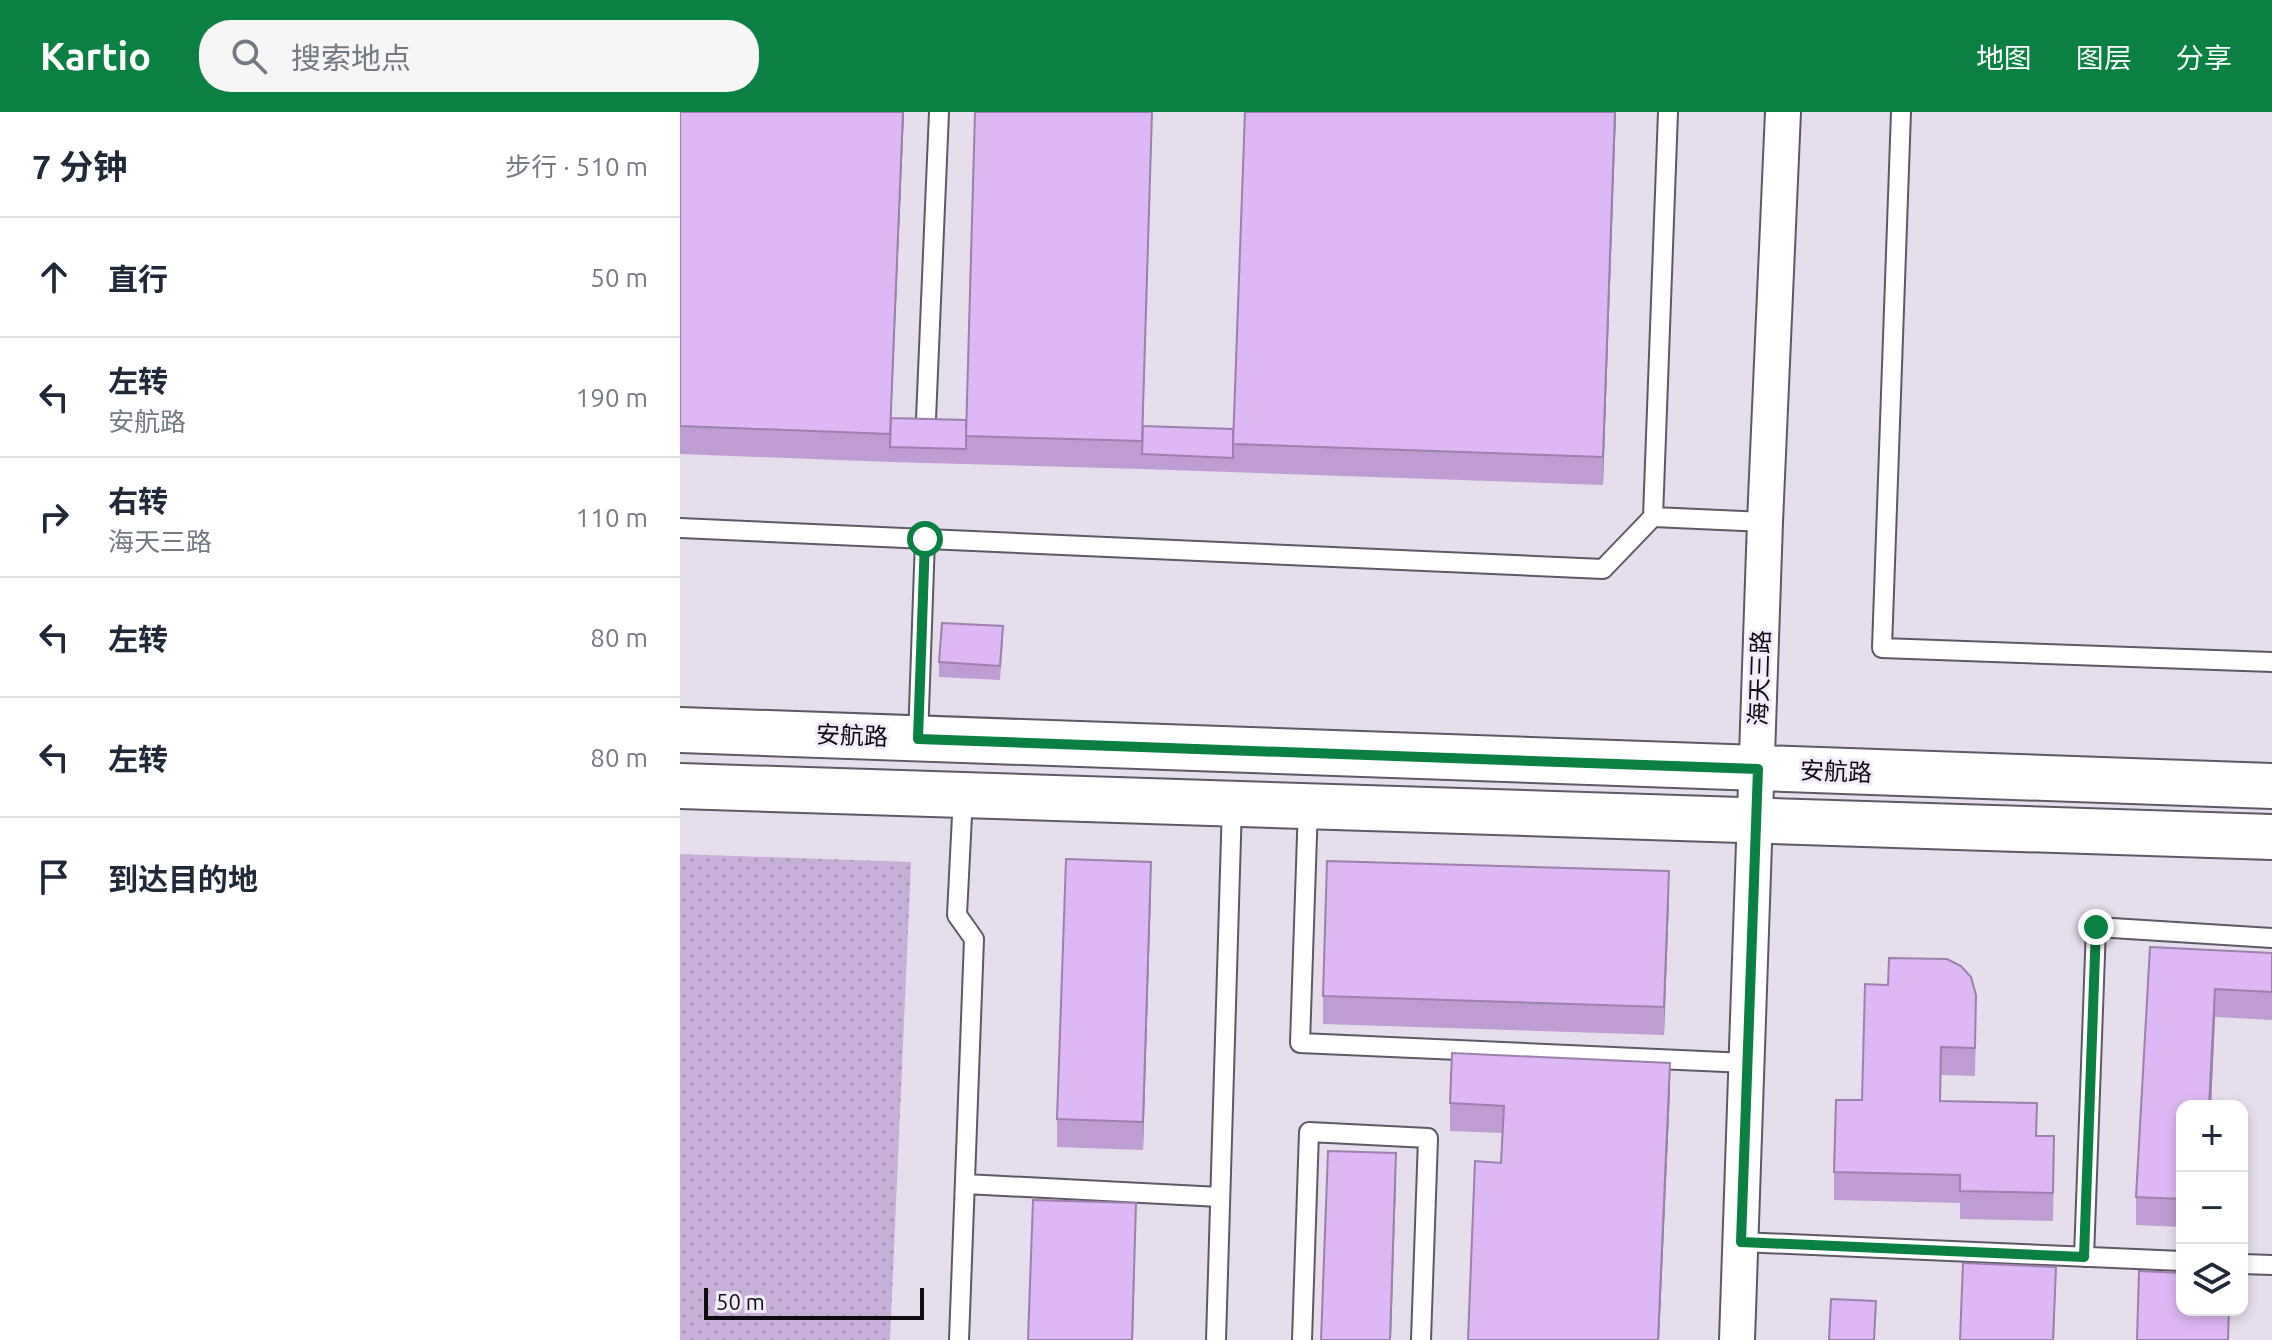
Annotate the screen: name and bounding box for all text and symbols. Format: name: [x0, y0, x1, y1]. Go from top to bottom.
search box: [199, 20, 759, 92]
icon: search: [227, 34, 271, 78]
text: Kartio: [40, 35, 151, 77]
text: 搜索地点: [291, 41, 411, 75]
text: 地图: [1976, 42, 2032, 73]
text: 图层: [2076, 42, 2132, 73]
text: 分享: [2176, 42, 2232, 73]
text: 7 分钟: [32, 147, 127, 185]
text: 步行 · 510 m: [505, 152, 648, 181]
icon: ahead: [32, 255, 76, 299]
text: 直行: [108, 262, 168, 296]
text: 50 m: [590, 263, 648, 292]
text: 左转: [108, 364, 168, 398]
icon: left: [32, 375, 76, 419]
text: 190 m: [576, 383, 648, 412]
text: 安航路: [108, 407, 186, 436]
text: 右转: [108, 484, 168, 518]
icon: right: [32, 495, 76, 539]
text: 110 m: [576, 503, 648, 532]
route start: [907, 521, 943, 557]
text: 海天三路: [108, 527, 212, 556]
icon: left: [32, 615, 76, 659]
text: 左转: [108, 622, 168, 656]
text: 80 m: [590, 623, 648, 652]
street label: 海天三路: [1744, 630, 1775, 726]
street label: 安航路: [816, 721, 888, 750]
icon: left: [32, 735, 76, 779]
text: 左转: [108, 742, 168, 776]
text: 80 m: [590, 743, 648, 772]
street label: 安航路: [1800, 757, 1872, 786]
icon: arrive: [32, 855, 76, 899]
text: 到达目的地: [108, 862, 258, 896]
route end: [2078, 909, 2114, 945]
map controls: [2176, 1100, 2248, 1316]
button: +: [2176, 1100, 2248, 1172]
button: −: [2176, 1172, 2248, 1244]
button: layers: [2176, 1244, 2248, 1316]
scale bar: [704, 1284, 924, 1320]
text: 50 m: [716, 1289, 765, 1314]

